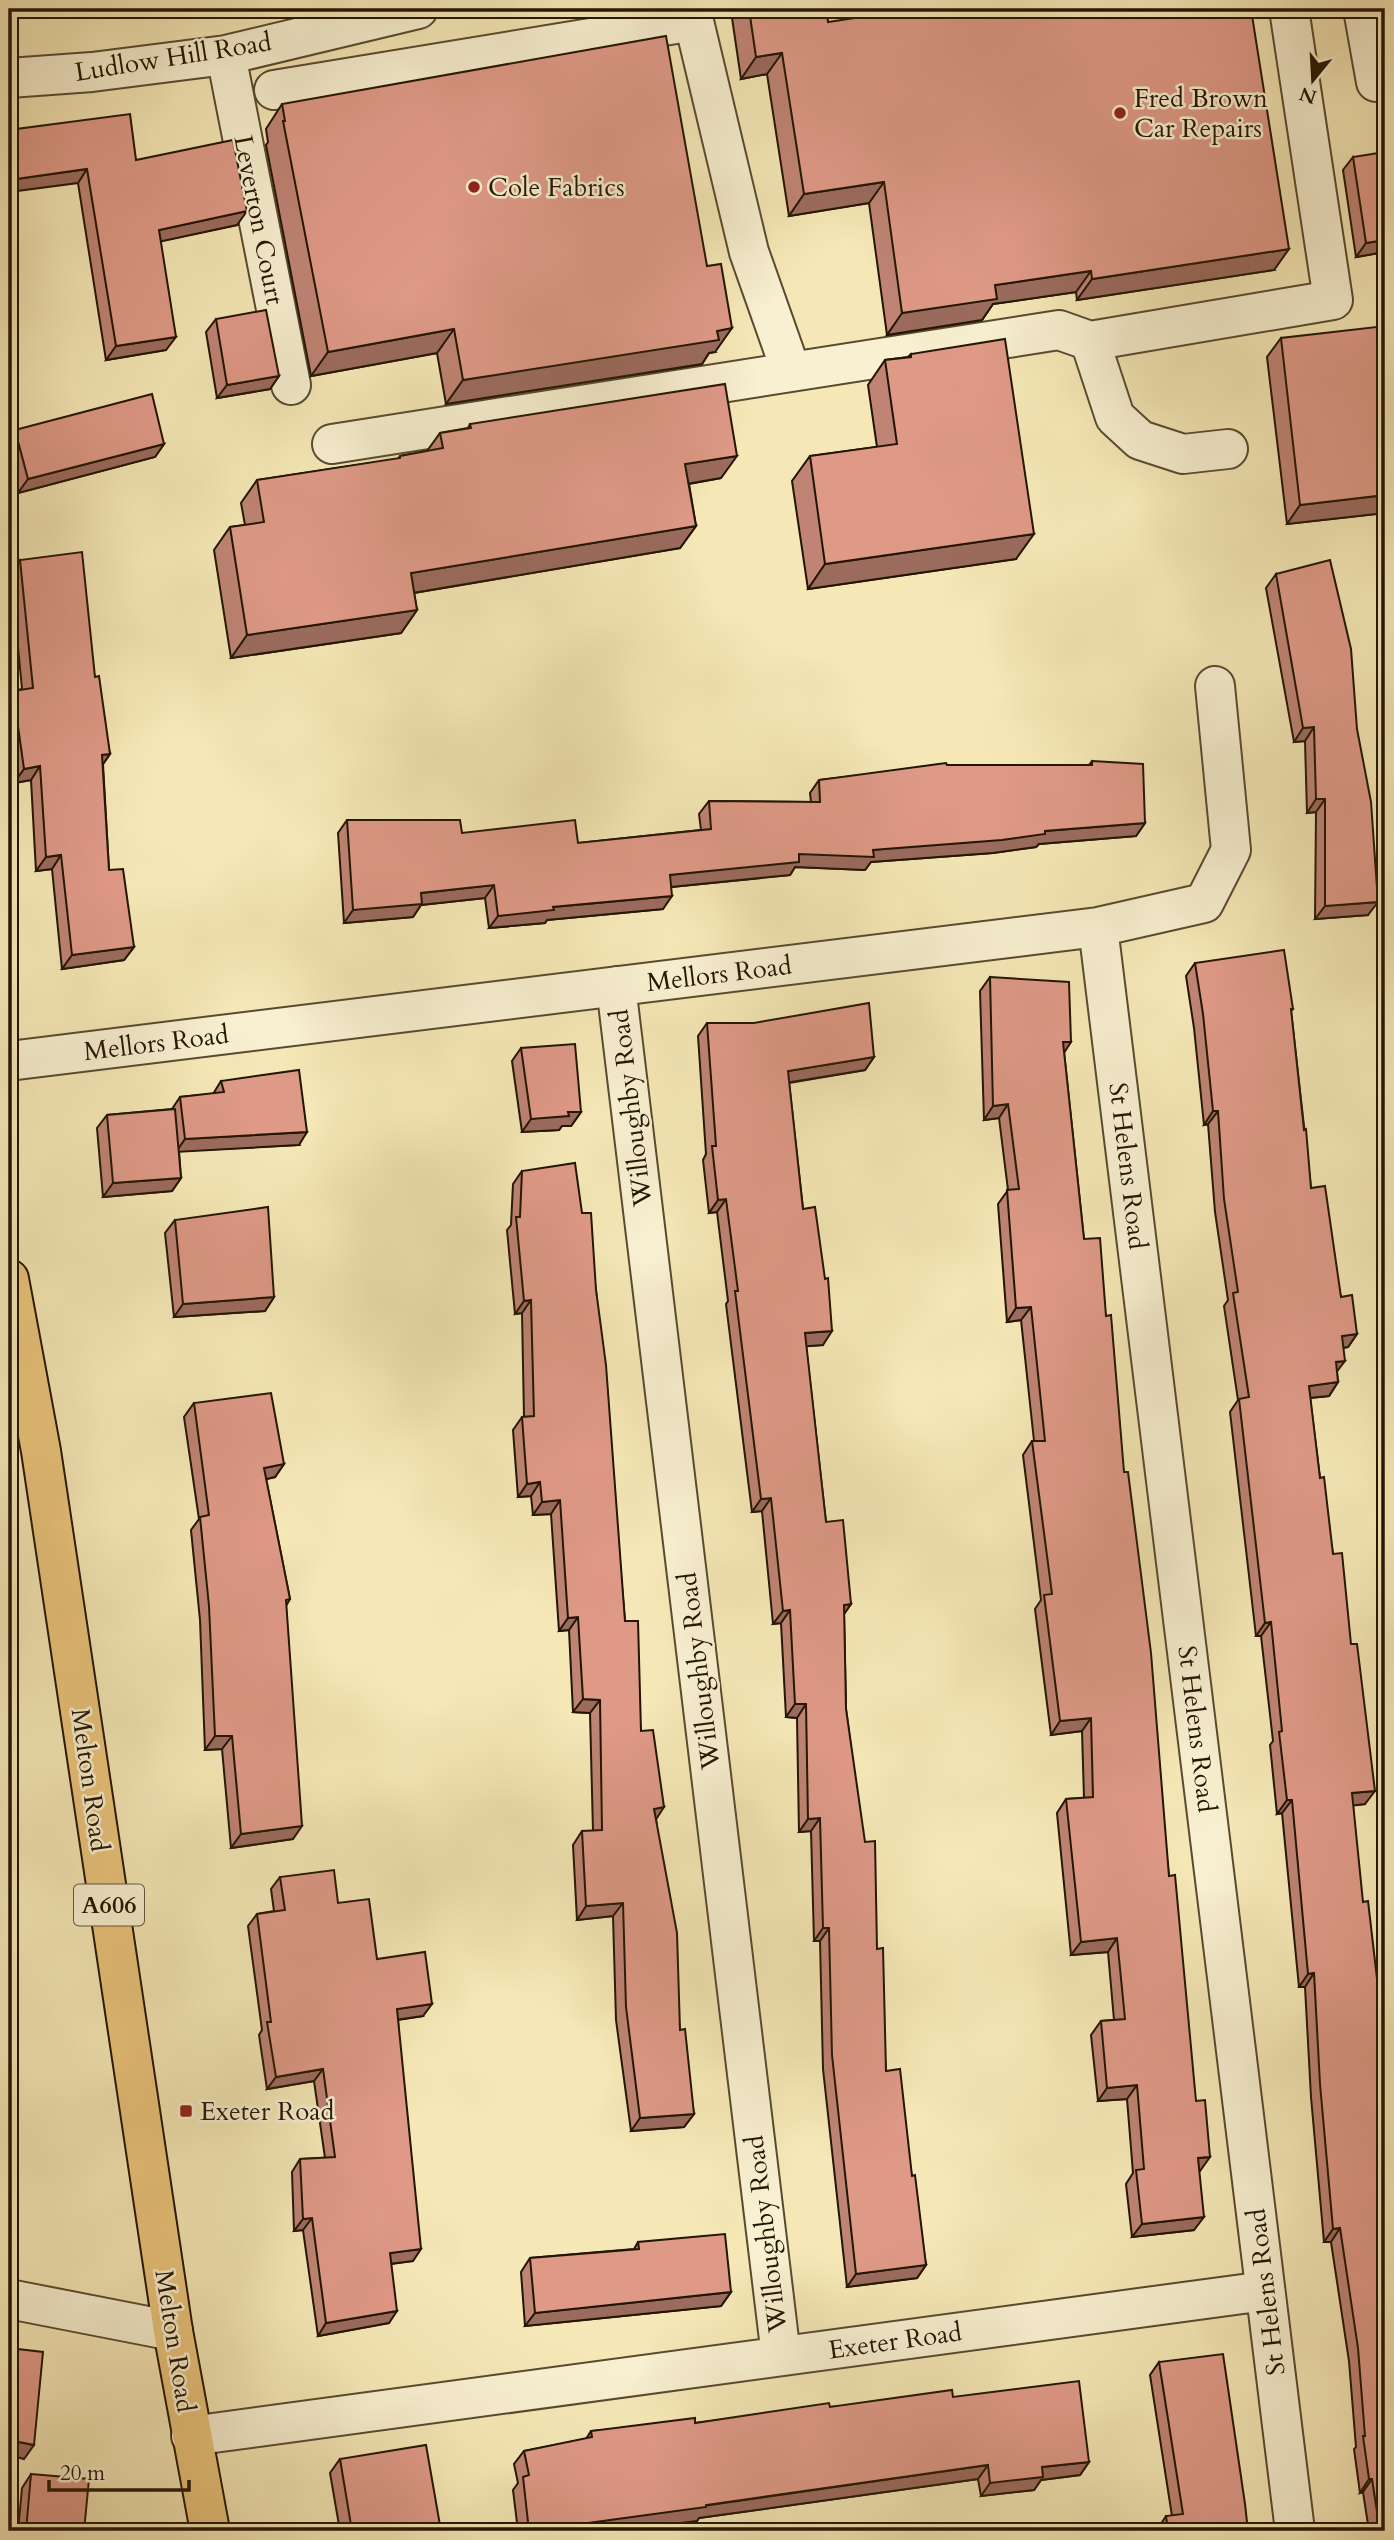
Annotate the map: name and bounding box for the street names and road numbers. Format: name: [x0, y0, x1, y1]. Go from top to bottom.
street label: Ludlow Hill Road: [72, 24, 274, 90]
street label: Leverton Court: [225, 132, 293, 308]
street label: Mellors Road: [644, 948, 794, 1000]
street label: Willoughby Road: [602, 1007, 661, 1210]
street label: Mellors Road: [81, 1017, 231, 1069]
street label: St Helens Road: [1100, 1081, 1156, 1252]
street label: Willoughby Road: [670, 1570, 729, 1773]
street label: St Helens Road: [1169, 1644, 1225, 1815]
street label: Melton Road: [63, 1706, 117, 1854]
road number: A606: [74, 1884, 144, 1926]
street label: Willoughby Road: [737, 2133, 796, 2336]
street label: St Helens Road: [1238, 2206, 1294, 2377]
street label: Melton Road: [146, 2267, 204, 2415]
street label: Exeter Road: [826, 2314, 964, 2368]

